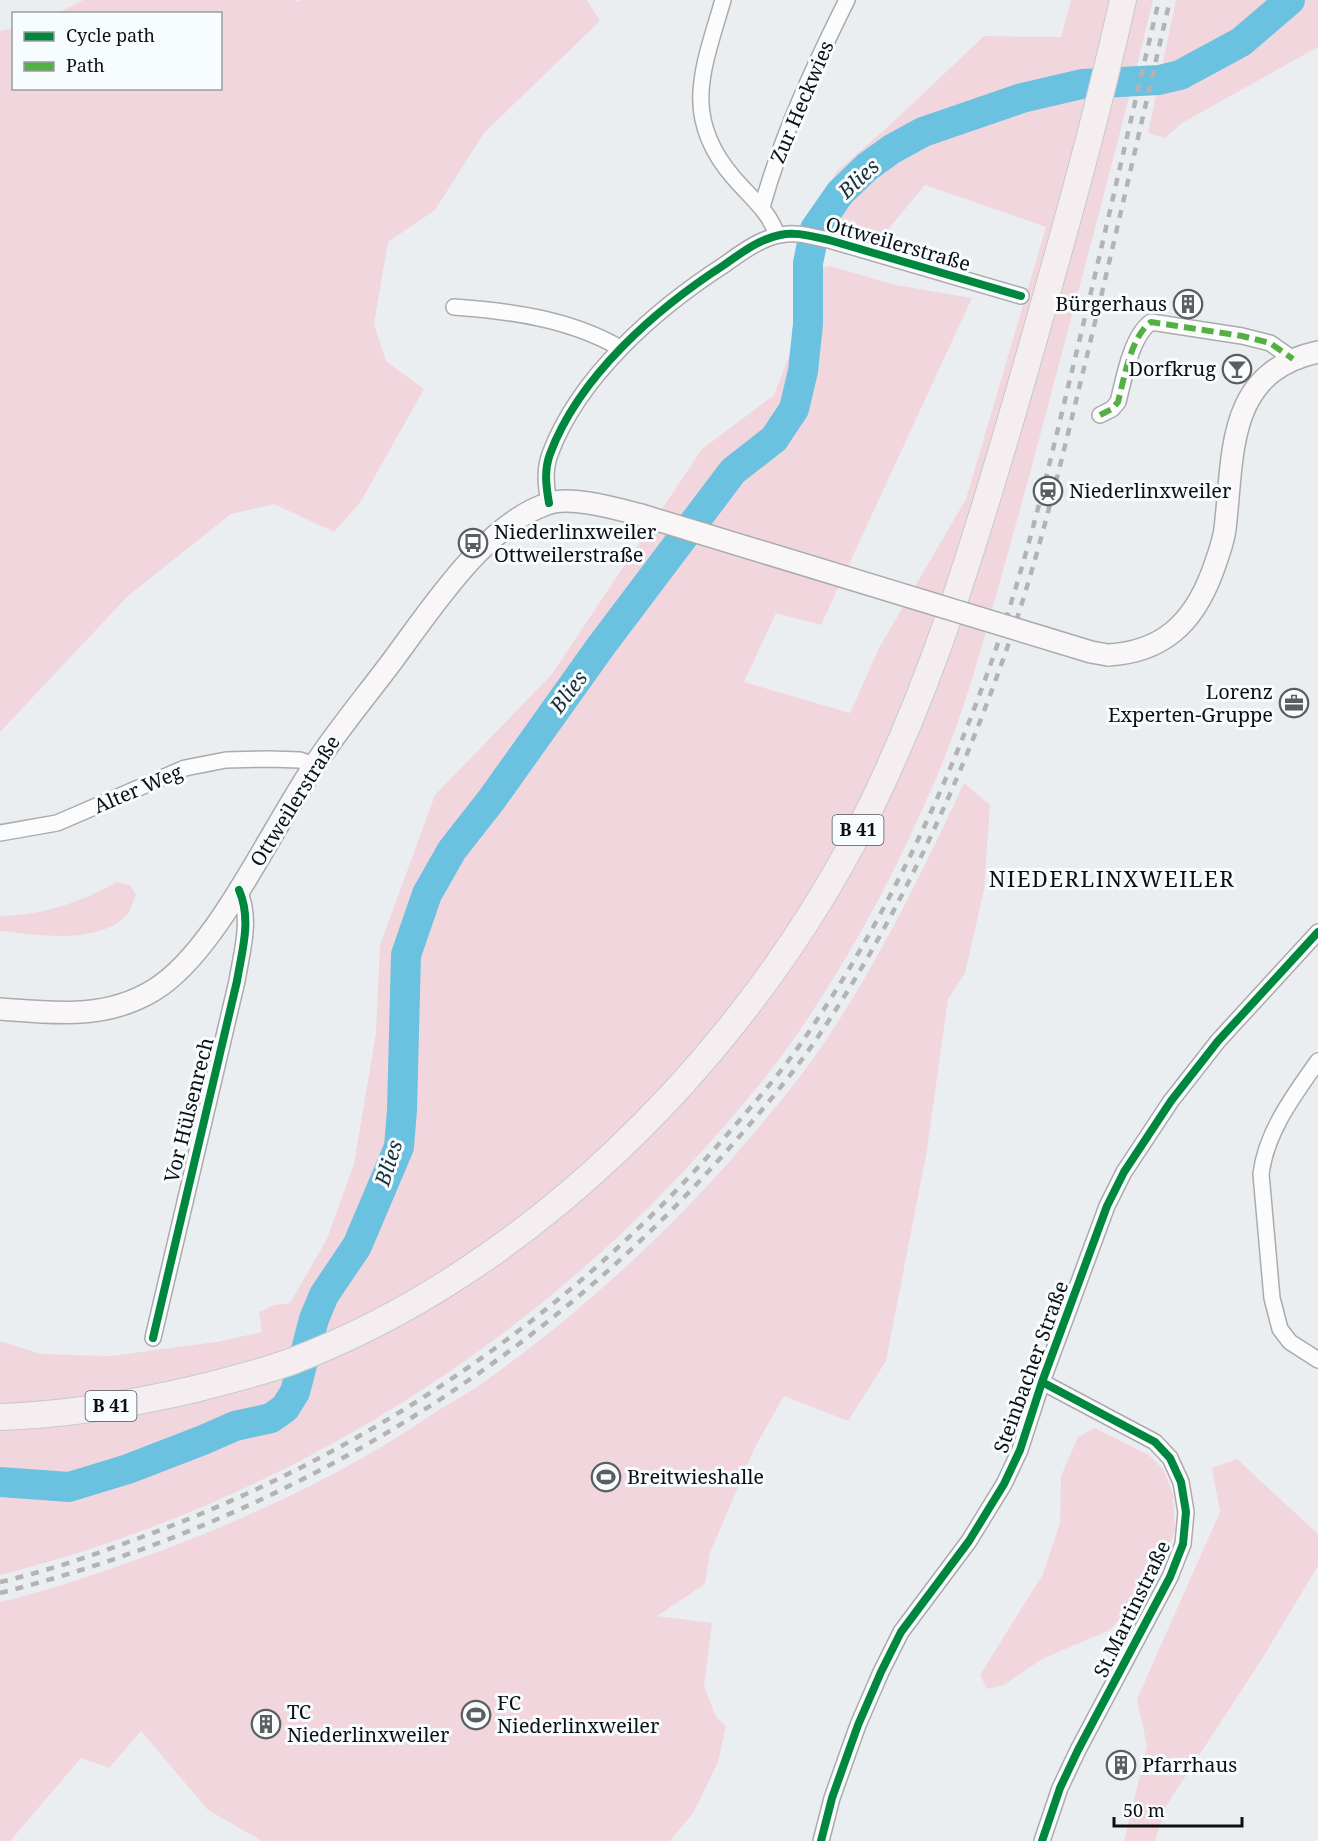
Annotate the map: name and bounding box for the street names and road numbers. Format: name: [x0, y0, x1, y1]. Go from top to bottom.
street label: Zur Heckwies: [764, 36, 839, 167]
street label: Ottweilerstraße: [823, 210, 974, 277]
street label: Ottweilerstraße: [243, 730, 346, 871]
street label: Alter Weg: [89, 758, 186, 819]
road number: B 41: [832, 815, 884, 845]
street label: Vor Hülsenrech: [157, 1034, 220, 1185]
street label: Steinbacher Straße: [987, 1277, 1074, 1457]
road number: B 41: [86, 1391, 136, 1421]
street label: St.Martinstraße: [1087, 1536, 1176, 1682]

